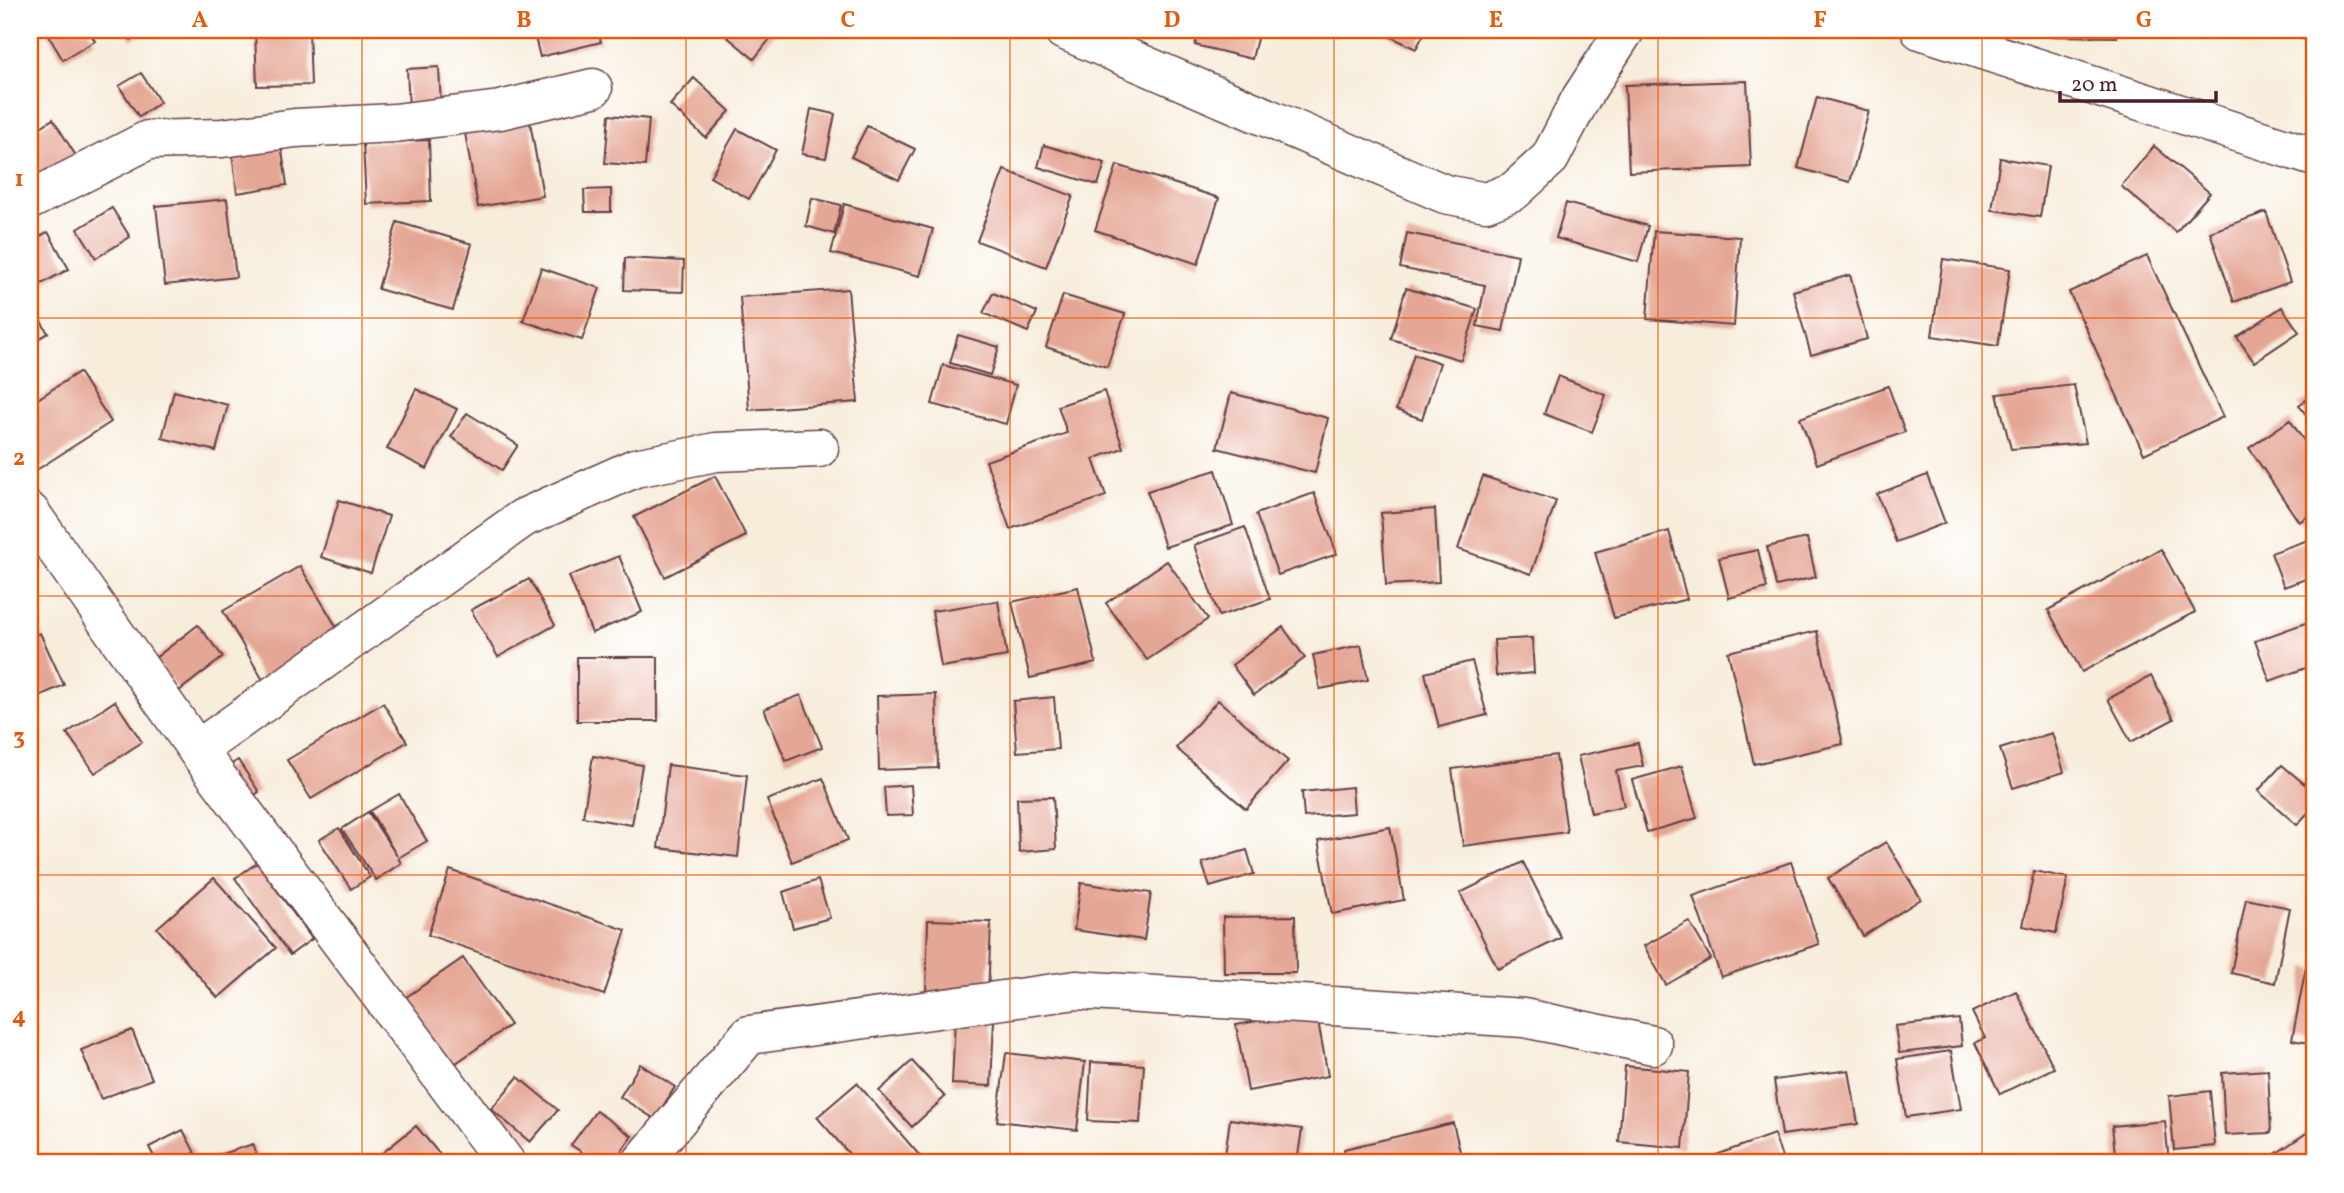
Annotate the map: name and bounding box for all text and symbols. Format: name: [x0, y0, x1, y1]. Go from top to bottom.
text: A: [192, 5, 208, 37]
text: B: [516, 5, 532, 37]
text: C: [841, 5, 855, 37]
text: D: [1164, 5, 1181, 37]
text: E: [1489, 5, 1503, 37]
text: F: [1813, 5, 1827, 37]
text: G: [2136, 5, 2152, 37]
scale bar: [2060, 60, 2216, 104]
text: 20 m: [2071, 71, 2117, 100]
text: 1: [14, 164, 24, 196]
text: 2: [13, 443, 25, 475]
text: 3: [13, 722, 25, 754]
text: 4: [12, 1001, 26, 1033]

